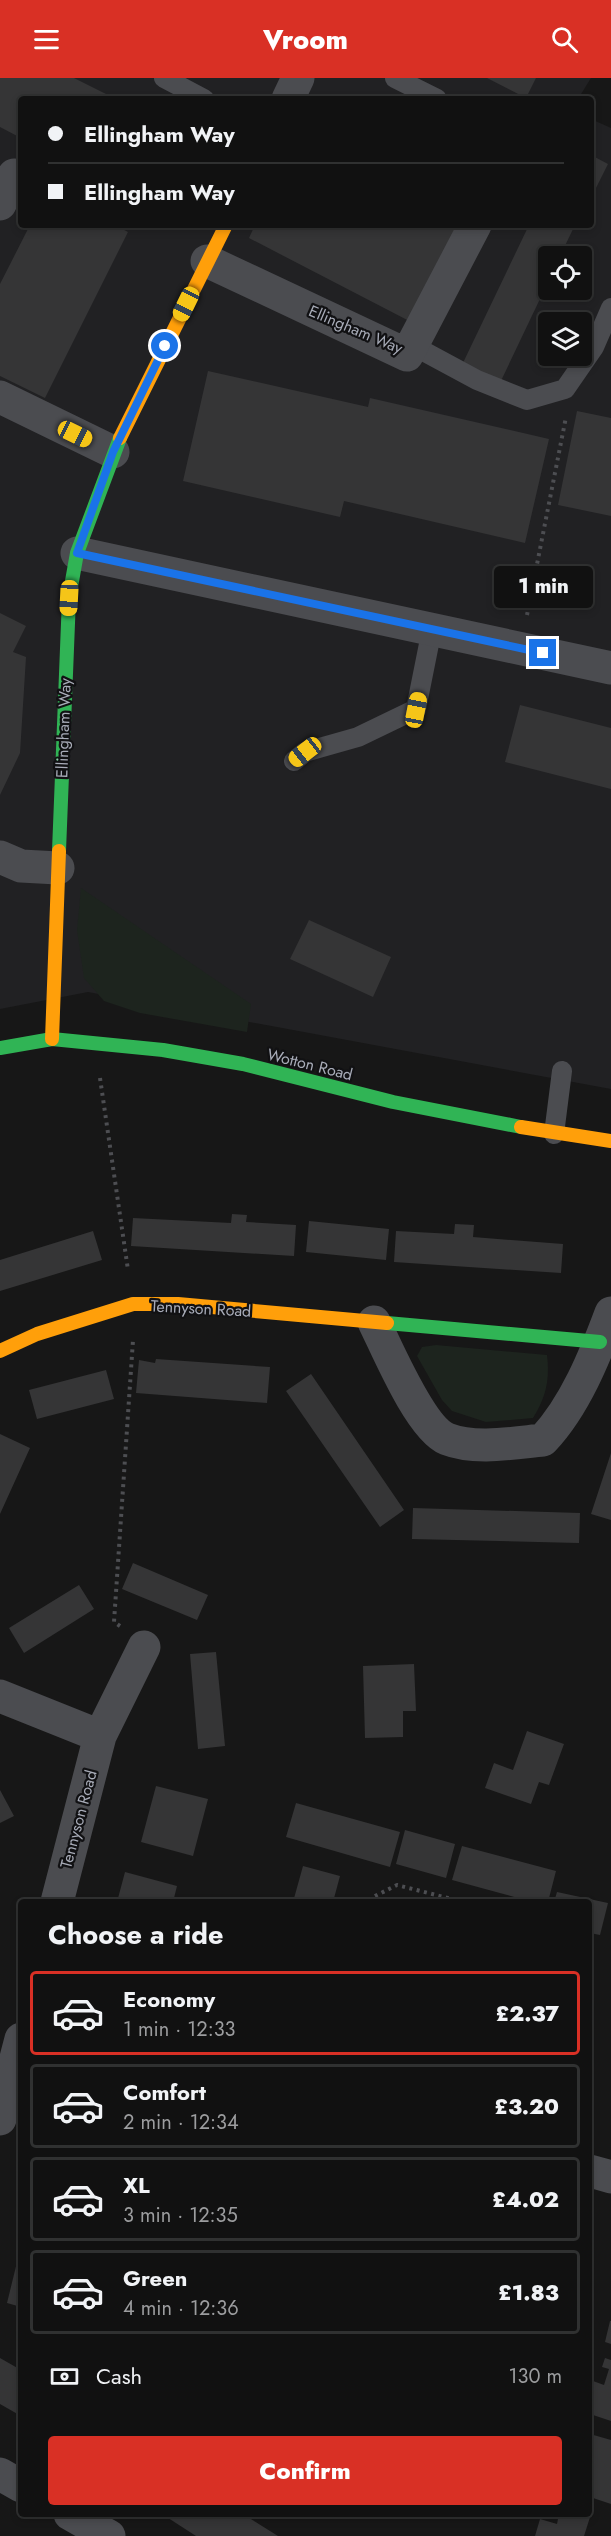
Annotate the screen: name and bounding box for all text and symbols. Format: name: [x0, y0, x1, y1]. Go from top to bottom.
text: Vroom: [263, 20, 348, 59]
icon: menu: [30, 23, 63, 56]
icon: search: [548, 23, 581, 56]
text: Ellingham Way: [84, 118, 235, 150]
text: Ellingham Way: [84, 176, 235, 208]
map controls: [538, 246, 592, 366]
button: locate: [538, 246, 592, 300]
car: [170, 284, 202, 324]
street label: Ellingham Way: [305, 299, 407, 360]
button: layers: [538, 312, 592, 366]
route start: [151, 332, 178, 359]
car: [55, 418, 95, 450]
callout: 1 min: [494, 566, 592, 608]
text: 1 min: [518, 572, 569, 601]
car: [59, 580, 79, 616]
route end: [529, 639, 556, 666]
street label: Ellingham Way: [50, 677, 77, 778]
car: [404, 691, 428, 729]
car: [285, 734, 325, 770]
street label: Wotton Road: [265, 1043, 355, 1086]
street label: Tennyson Road: [150, 1294, 252, 1323]
street label: Tennyson Road: [54, 1767, 103, 1871]
text: Choose a ride: [48, 1915, 223, 1954]
text: Economy: [123, 1983, 215, 2015]
icon: car: [51, 1986, 105, 2040]
text: £2.37: [496, 1997, 559, 2029]
text: 1 min · 12:33: [123, 2015, 236, 2044]
text: Comfort: [123, 2076, 206, 2108]
icon: car: [51, 2079, 105, 2133]
text: £3.20: [494, 2090, 559, 2122]
text: 2 min · 12:34: [123, 2108, 239, 2137]
text: XL: [123, 2169, 150, 2201]
icon: car: [51, 2172, 105, 2226]
text: £4.02: [492, 2183, 559, 2215]
text: 3 min · 12:35: [123, 2201, 238, 2230]
text: Green: [123, 2262, 187, 2294]
icon: car: [51, 2265, 105, 2319]
text: £1.83: [498, 2276, 559, 2308]
text: 4 min · 12:36: [123, 2294, 239, 2323]
icon: cash: [48, 2360, 81, 2393]
text: Cash: [96, 2360, 142, 2392]
text: 130 m: [508, 2362, 562, 2391]
button: Confirm: [48, 2436, 562, 2505]

